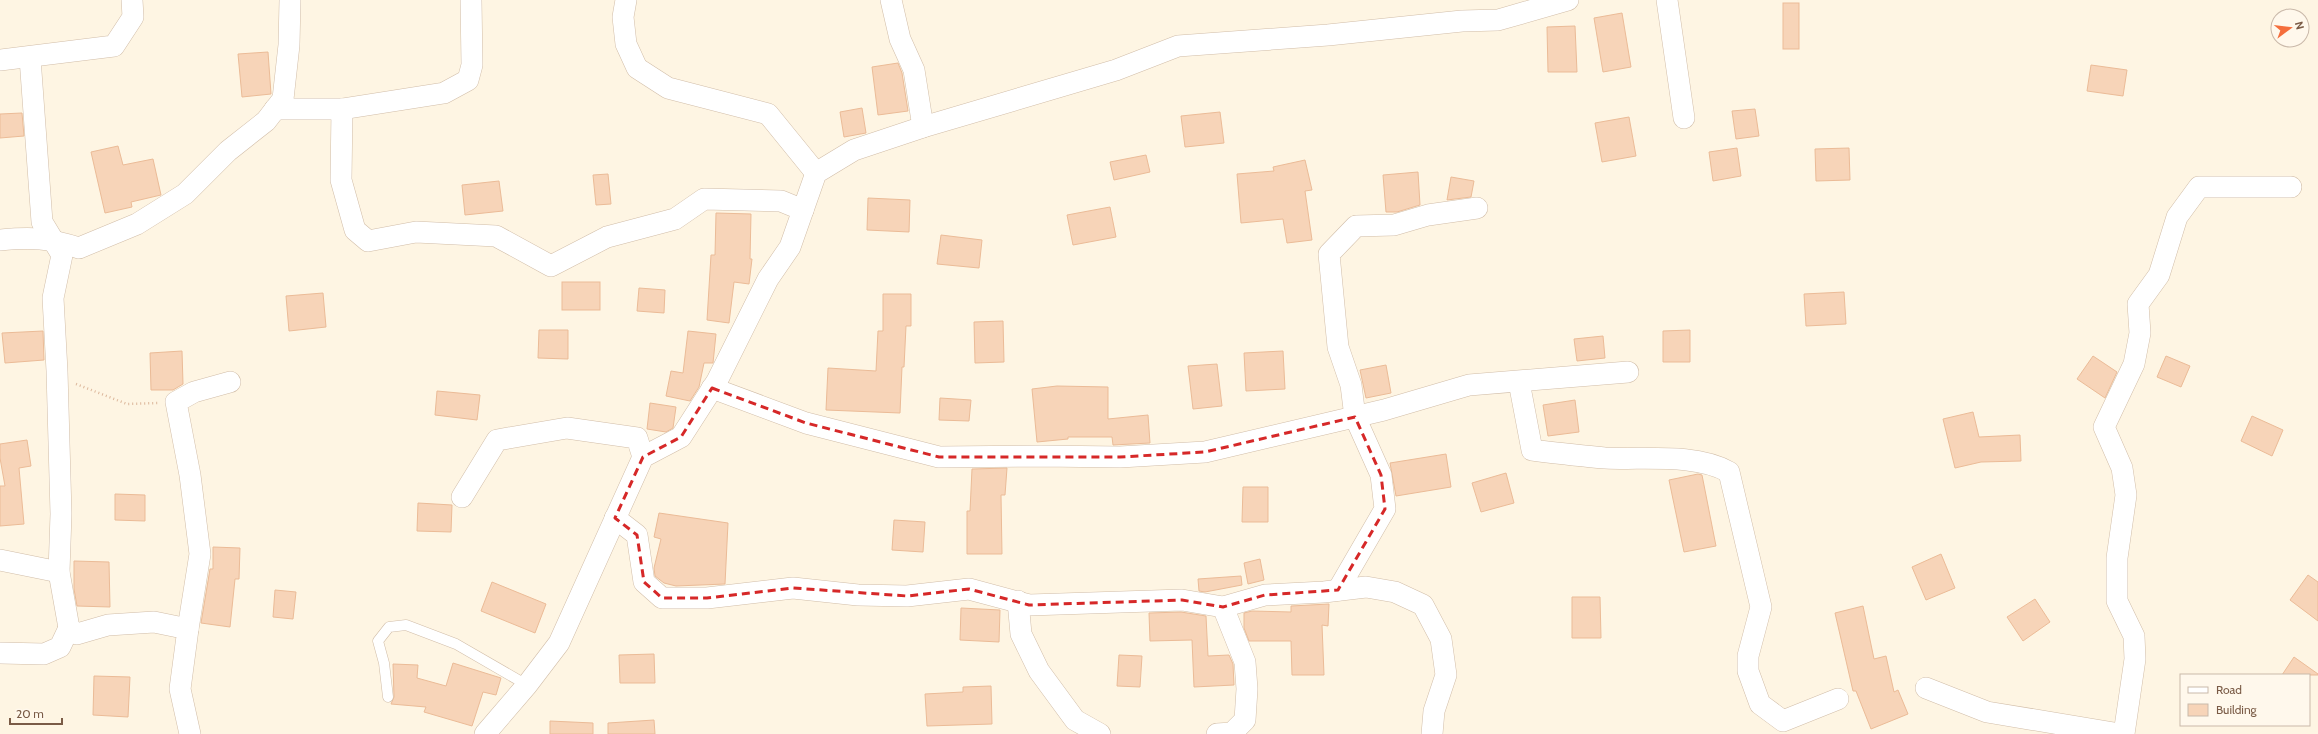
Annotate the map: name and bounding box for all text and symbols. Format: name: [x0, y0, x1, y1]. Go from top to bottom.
north arrow: [2270, 8, 2310, 48]
text: N: [2292, 20, 2307, 31]
legend: [2180, 674, 2310, 726]
text: Road: [2216, 682, 2242, 697]
scale bar: [10, 700, 62, 726]
text: Building: [2216, 702, 2258, 717]
text: 20 m: [16, 706, 44, 721]

